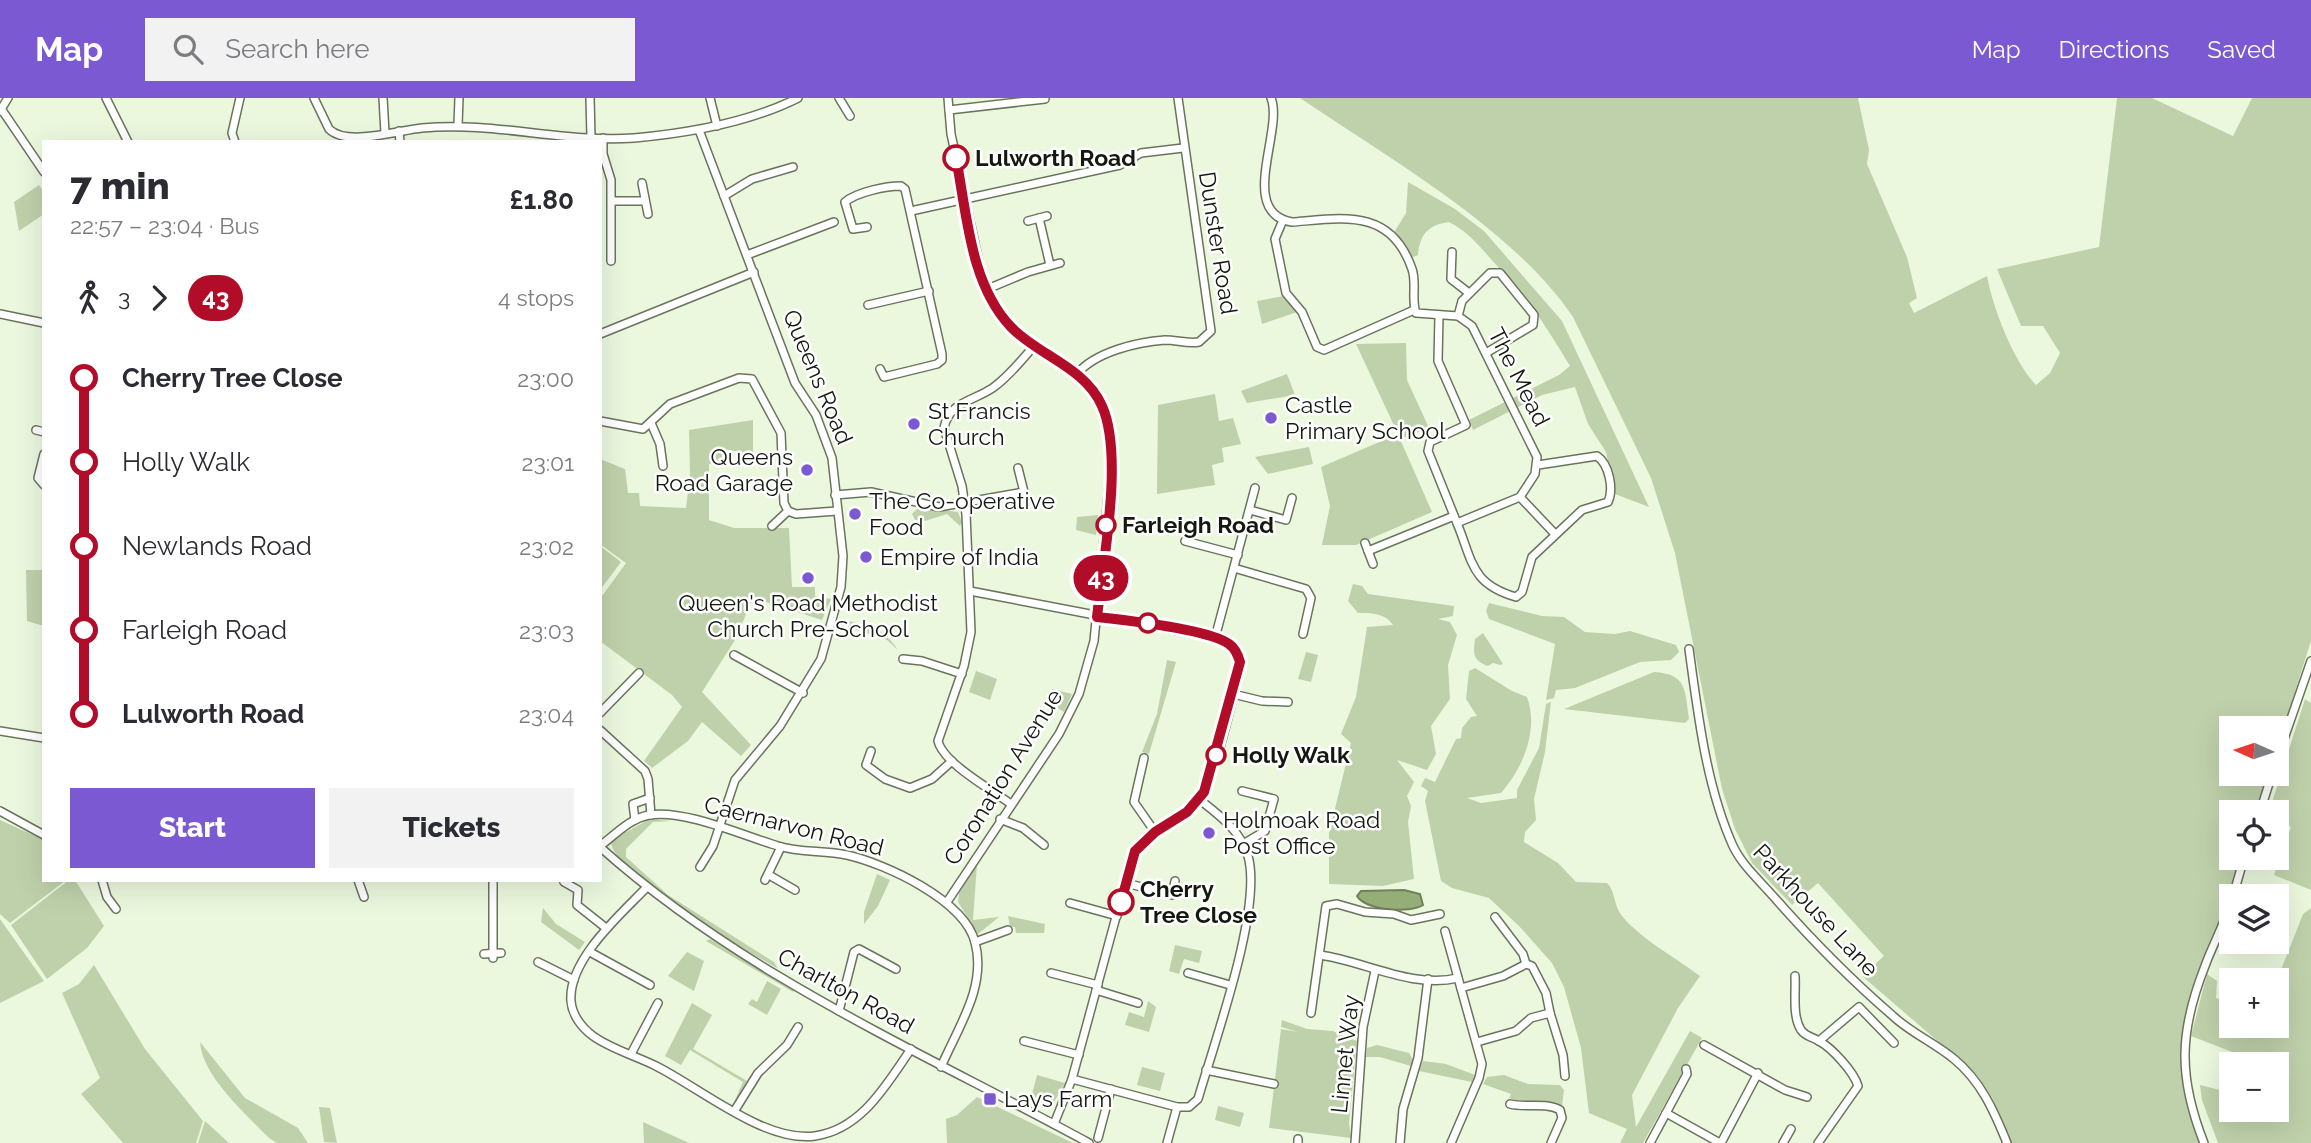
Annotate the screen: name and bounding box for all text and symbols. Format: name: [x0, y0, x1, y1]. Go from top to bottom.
search box: [145, 18, 635, 81]
text: Map: [35, 30, 103, 69]
icon: search: [169, 30, 207, 68]
text: Search here: [225, 34, 370, 64]
text: Map: [1972, 35, 2021, 64]
text: Directions: [2059, 35, 2169, 64]
text: Saved: [2207, 35, 2276, 64]
place label: Lulworth Road: [975, 144, 1136, 171]
marker: Lulworth Road: [943, 145, 969, 171]
text: 7 min: [70, 163, 170, 208]
street label: Dunster Road: [1194, 170, 1243, 316]
text: £1.80: [509, 185, 574, 215]
text: 22:57 – 23:04 · Bus: [70, 212, 259, 239]
icon: walk: [70, 279, 108, 317]
icon: forward: [140, 279, 178, 317]
text: 43: [202, 283, 229, 312]
text: 3: [118, 284, 130, 311]
text: 4 stops: [498, 284, 574, 311]
street label: Queens Road: [778, 306, 859, 448]
street label: The Mead: [1483, 323, 1556, 431]
text: Cherry Tree Close: [122, 363, 343, 393]
text: 23:00: [517, 365, 574, 392]
place label: Castle Primary School: [1285, 391, 1446, 444]
place label: St Francis Church: [928, 397, 1031, 450]
marker: Castle Primary School: [1263, 410, 1279, 426]
marker: St Francis Church: [906, 416, 922, 432]
place label: Queens Road Garage: [655, 443, 793, 496]
text: Holly Walk: [122, 447, 250, 477]
text: 23:01: [521, 449, 574, 476]
marker: Queens Road Garage: [799, 462, 815, 478]
place label: The Co-operative Food: [869, 487, 1055, 540]
marker: The Co-operative Food: [847, 506, 863, 522]
place label: Farleigh Road: [1122, 511, 1274, 538]
marker: Farleigh Road: [1096, 515, 1116, 535]
text: Newlands Road: [122, 531, 312, 561]
text: 23:02: [519, 533, 574, 560]
place label: Empire of India: [880, 543, 1039, 570]
marker: Empire of India: [858, 549, 874, 565]
line badge: 43: [1070, 555, 1132, 601]
text: 43: [1087, 563, 1115, 592]
marker: Queen's Road Methodist Church Pre-School: [800, 570, 816, 586]
place label: Queen's Road Methodist Church Pre-School: [678, 589, 938, 642]
unlabelled marker: [1138, 613, 1158, 633]
text: Farleigh Road: [122, 615, 287, 645]
text: 23:03: [519, 617, 574, 644]
street label: Coronation Avenue: [938, 684, 1068, 870]
text: Lulworth Road: [122, 699, 304, 729]
text: 23:04: [519, 701, 574, 728]
north arrow: [2219, 716, 2289, 786]
map controls: [2219, 716, 2289, 1122]
place label: Holly Walk: [1232, 741, 1350, 768]
marker: Holly Walk: [1206, 745, 1226, 765]
button: Start: [70, 788, 315, 868]
button: Tickets: [329, 788, 574, 868]
street label: Caernarvon Road: [702, 790, 887, 861]
button: locate: [2219, 800, 2289, 870]
place label: Holmoak Road Post Office: [1223, 806, 1380, 859]
marker: Holmoak Road Post Office: [1201, 825, 1217, 841]
street label: Parkhouse Lane: [1748, 838, 1885, 981]
place label: Cherry Tree Close: [1140, 875, 1257, 928]
button: layers: [2219, 884, 2289, 954]
marker: Cherry Tree Close: [1108, 889, 1134, 915]
street label: Charlton Road: [773, 942, 919, 1039]
button: +: [2219, 968, 2289, 1038]
street label: Linnet Way: [1325, 993, 1364, 1114]
button: −: [2219, 1052, 2289, 1122]
place label: Lays Farm: [1004, 1085, 1113, 1112]
marker: Lays Farm: [982, 1091, 998, 1107]

